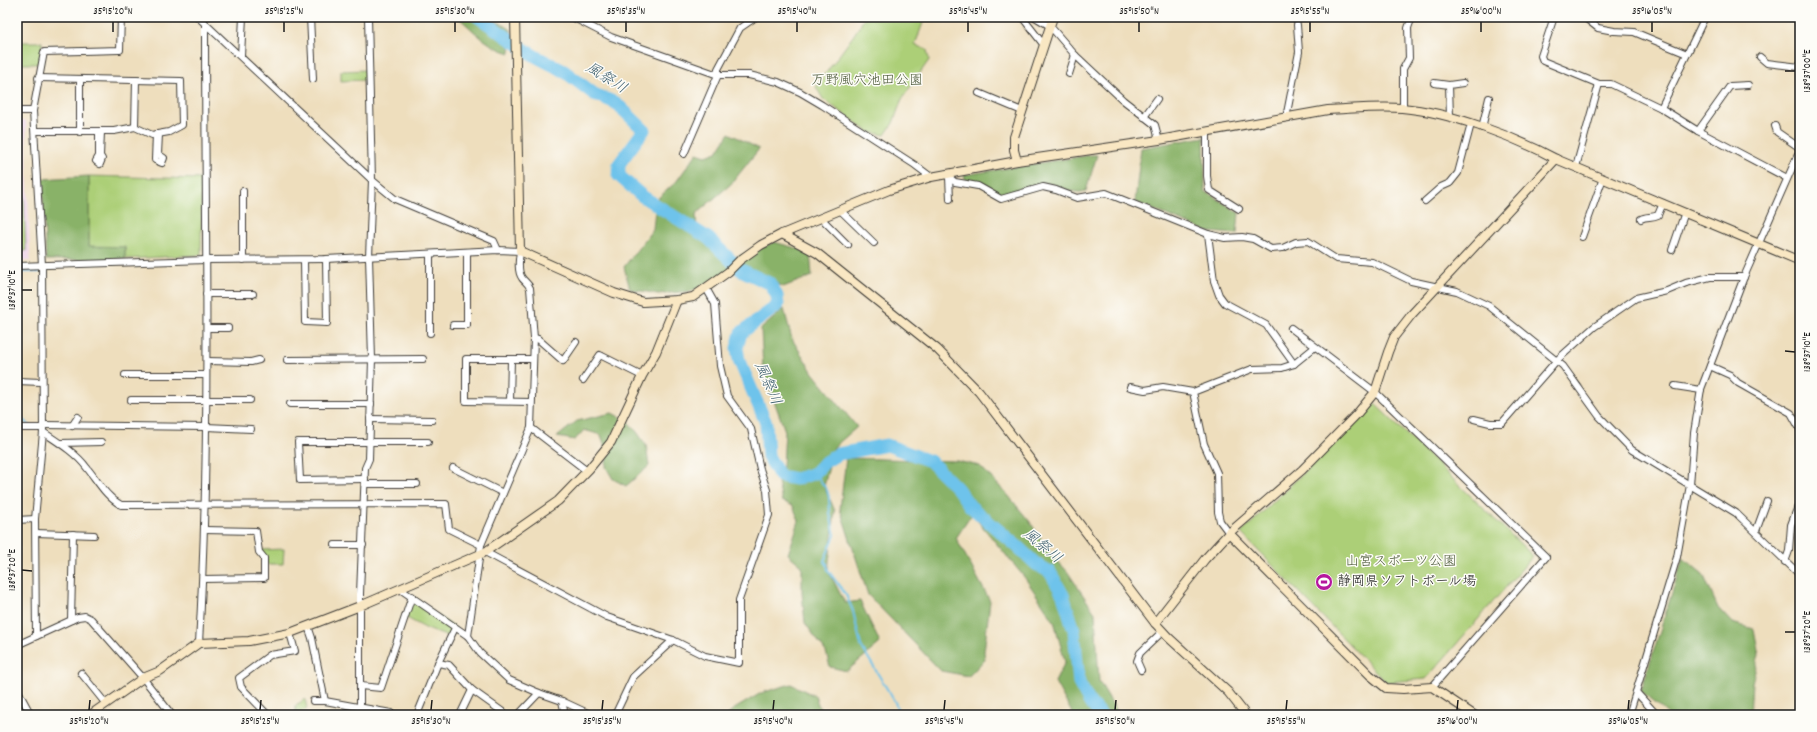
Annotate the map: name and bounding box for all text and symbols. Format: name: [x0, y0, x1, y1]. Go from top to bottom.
text: 35°15'20"N: [93, 5, 133, 19]
text: 35°15'25"N: [265, 5, 303, 19]
text: 35°15'30"N: [435, 5, 475, 19]
text: 35°15'35"N: [607, 5, 645, 19]
text: 35°15'40"N: [777, 5, 817, 19]
text: 35°15'45"N: [949, 5, 987, 19]
text: 35°15'50"N: [1119, 5, 1159, 19]
text: 35°15'55"N: [1291, 5, 1329, 19]
text: 35°16'00"N: [1461, 5, 1501, 19]
text: 35°16'05"N: [1632, 5, 1672, 19]
text: 138°37'00"E: [1801, 49, 1815, 93]
water label: 風祭川: [581, 58, 631, 100]
park label: 万野風穴池田公園: [811, 71, 923, 91]
text: 138°37'10"E: [6, 270, 20, 310]
text: 138°37'10"E: [1801, 332, 1815, 372]
water label: 風祭川: [748, 359, 786, 409]
water label: 風祭川: [1018, 524, 1066, 570]
text: 138°37'20"E: [6, 549, 20, 591]
park label: 山宮スポーツ公園: [1345, 552, 1457, 572]
sports icon: 静岡県ソフトボール場: [1314, 572, 1334, 592]
place label: 静岡県ソフトボール場: [1337, 572, 1476, 592]
text: 138°37'20"E: [1801, 611, 1815, 653]
text: 35°15'20"N: [69, 715, 109, 729]
text: 35°15'25"N: [241, 715, 279, 729]
text: 35°15'30"N: [411, 715, 451, 729]
text: 35°15'35"N: [583, 715, 621, 729]
text: 35°15'40"N: [753, 715, 793, 729]
text: 35°15'45"N: [925, 715, 963, 729]
text: 35°15'50"N: [1095, 715, 1135, 729]
text: 35°15'55"N: [1267, 715, 1305, 729]
text: 35°16'00"N: [1437, 715, 1477, 729]
text: 35°16'05"N: [1608, 715, 1648, 729]

